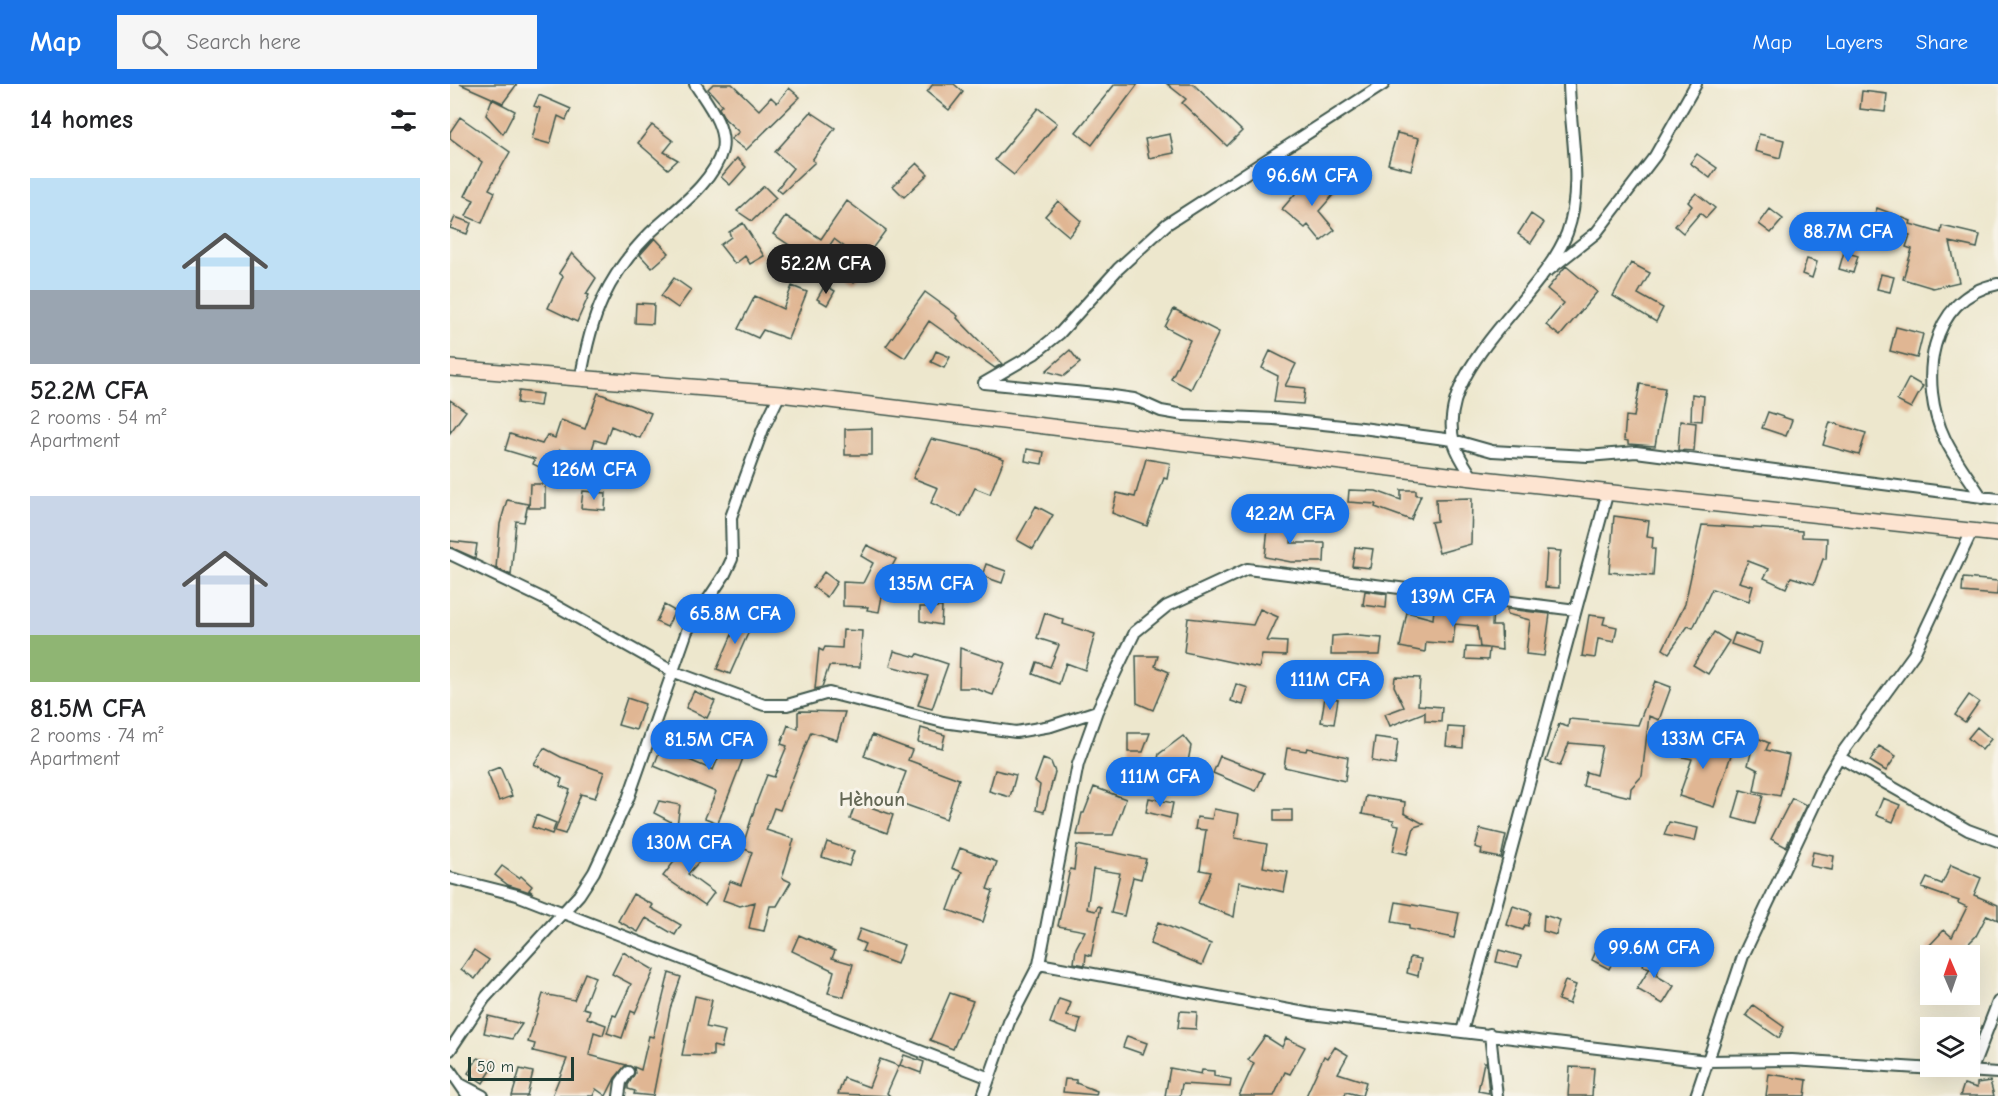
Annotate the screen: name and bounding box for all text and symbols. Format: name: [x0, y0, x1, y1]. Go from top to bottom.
search box: [117, 15, 537, 69]
text: Map: [30, 26, 81, 58]
icon: search: [138, 26, 171, 59]
text: Search here: [186, 29, 301, 55]
text: Map: [1753, 30, 1792, 54]
text: Layers: [1825, 30, 1883, 54]
text: Share: [1916, 30, 1968, 54]
icon: filters: [387, 104, 420, 137]
text: 14 homes: [30, 105, 133, 135]
pin: 96.6M CFA: [1243, 156, 1381, 207]
text: 96.6M CFA: [1266, 164, 1358, 187]
pin: 88.7M CFA: [1779, 212, 1917, 263]
icon: home: [171, 217, 279, 325]
text: 88.7M CFA: [1803, 220, 1893, 243]
pin: 52.2M CFA: [757, 244, 895, 295]
text: 52.2M CFA: [781, 252, 871, 275]
text: 52.2M CFA: [30, 376, 148, 406]
text: 2 rooms · 54 m²: [30, 406, 166, 429]
text: Apartment: [30, 429, 120, 452]
pin: 126M CFA: [532, 450, 656, 501]
text: 126M CFA: [552, 458, 636, 481]
pin: 42.2M CFA: [1221, 494, 1359, 545]
text: 42.2M CFA: [1245, 502, 1335, 525]
icon: home: [171, 535, 279, 643]
pin: 135M CFA: [869, 564, 993, 615]
text: 135M CFA: [889, 572, 973, 595]
pin: 139M CFA: [1391, 577, 1515, 628]
text: 139M CFA: [1411, 585, 1495, 608]
pin: 65.8M CFA: [666, 594, 804, 645]
text: 65.8M CFA: [689, 602, 781, 625]
pin: 111M CFA: [1268, 660, 1392, 711]
text: 111M CFA: [1290, 668, 1370, 691]
text: 81.5M CFA: [30, 694, 146, 724]
pin: 133M CFA: [1641, 719, 1765, 770]
pin: 81.5M CFA: [640, 720, 778, 771]
text: 2 rooms · 74 m²: [30, 724, 163, 747]
text: 133M CFA: [1661, 727, 1745, 750]
text: 81.5M CFA: [665, 728, 753, 751]
text: Apartment: [30, 747, 120, 770]
pin: 111M CFA: [1098, 757, 1222, 808]
text: 111M CFA: [1120, 765, 1200, 788]
district label: Hèhoun: [839, 788, 905, 811]
pin: 130M CFA: [627, 823, 751, 874]
text: 130M CFA: [646, 831, 732, 854]
pin: 99.6M CFA: [1585, 928, 1723, 979]
text: 99.6M CFA: [1608, 936, 1700, 959]
north arrow: [1920, 945, 1980, 1005]
map controls: [1920, 945, 1980, 1077]
button: layers: [1920, 1017, 1980, 1077]
scale bar: [468, 1054, 574, 1082]
text: 50 m: [477, 1058, 514, 1076]

